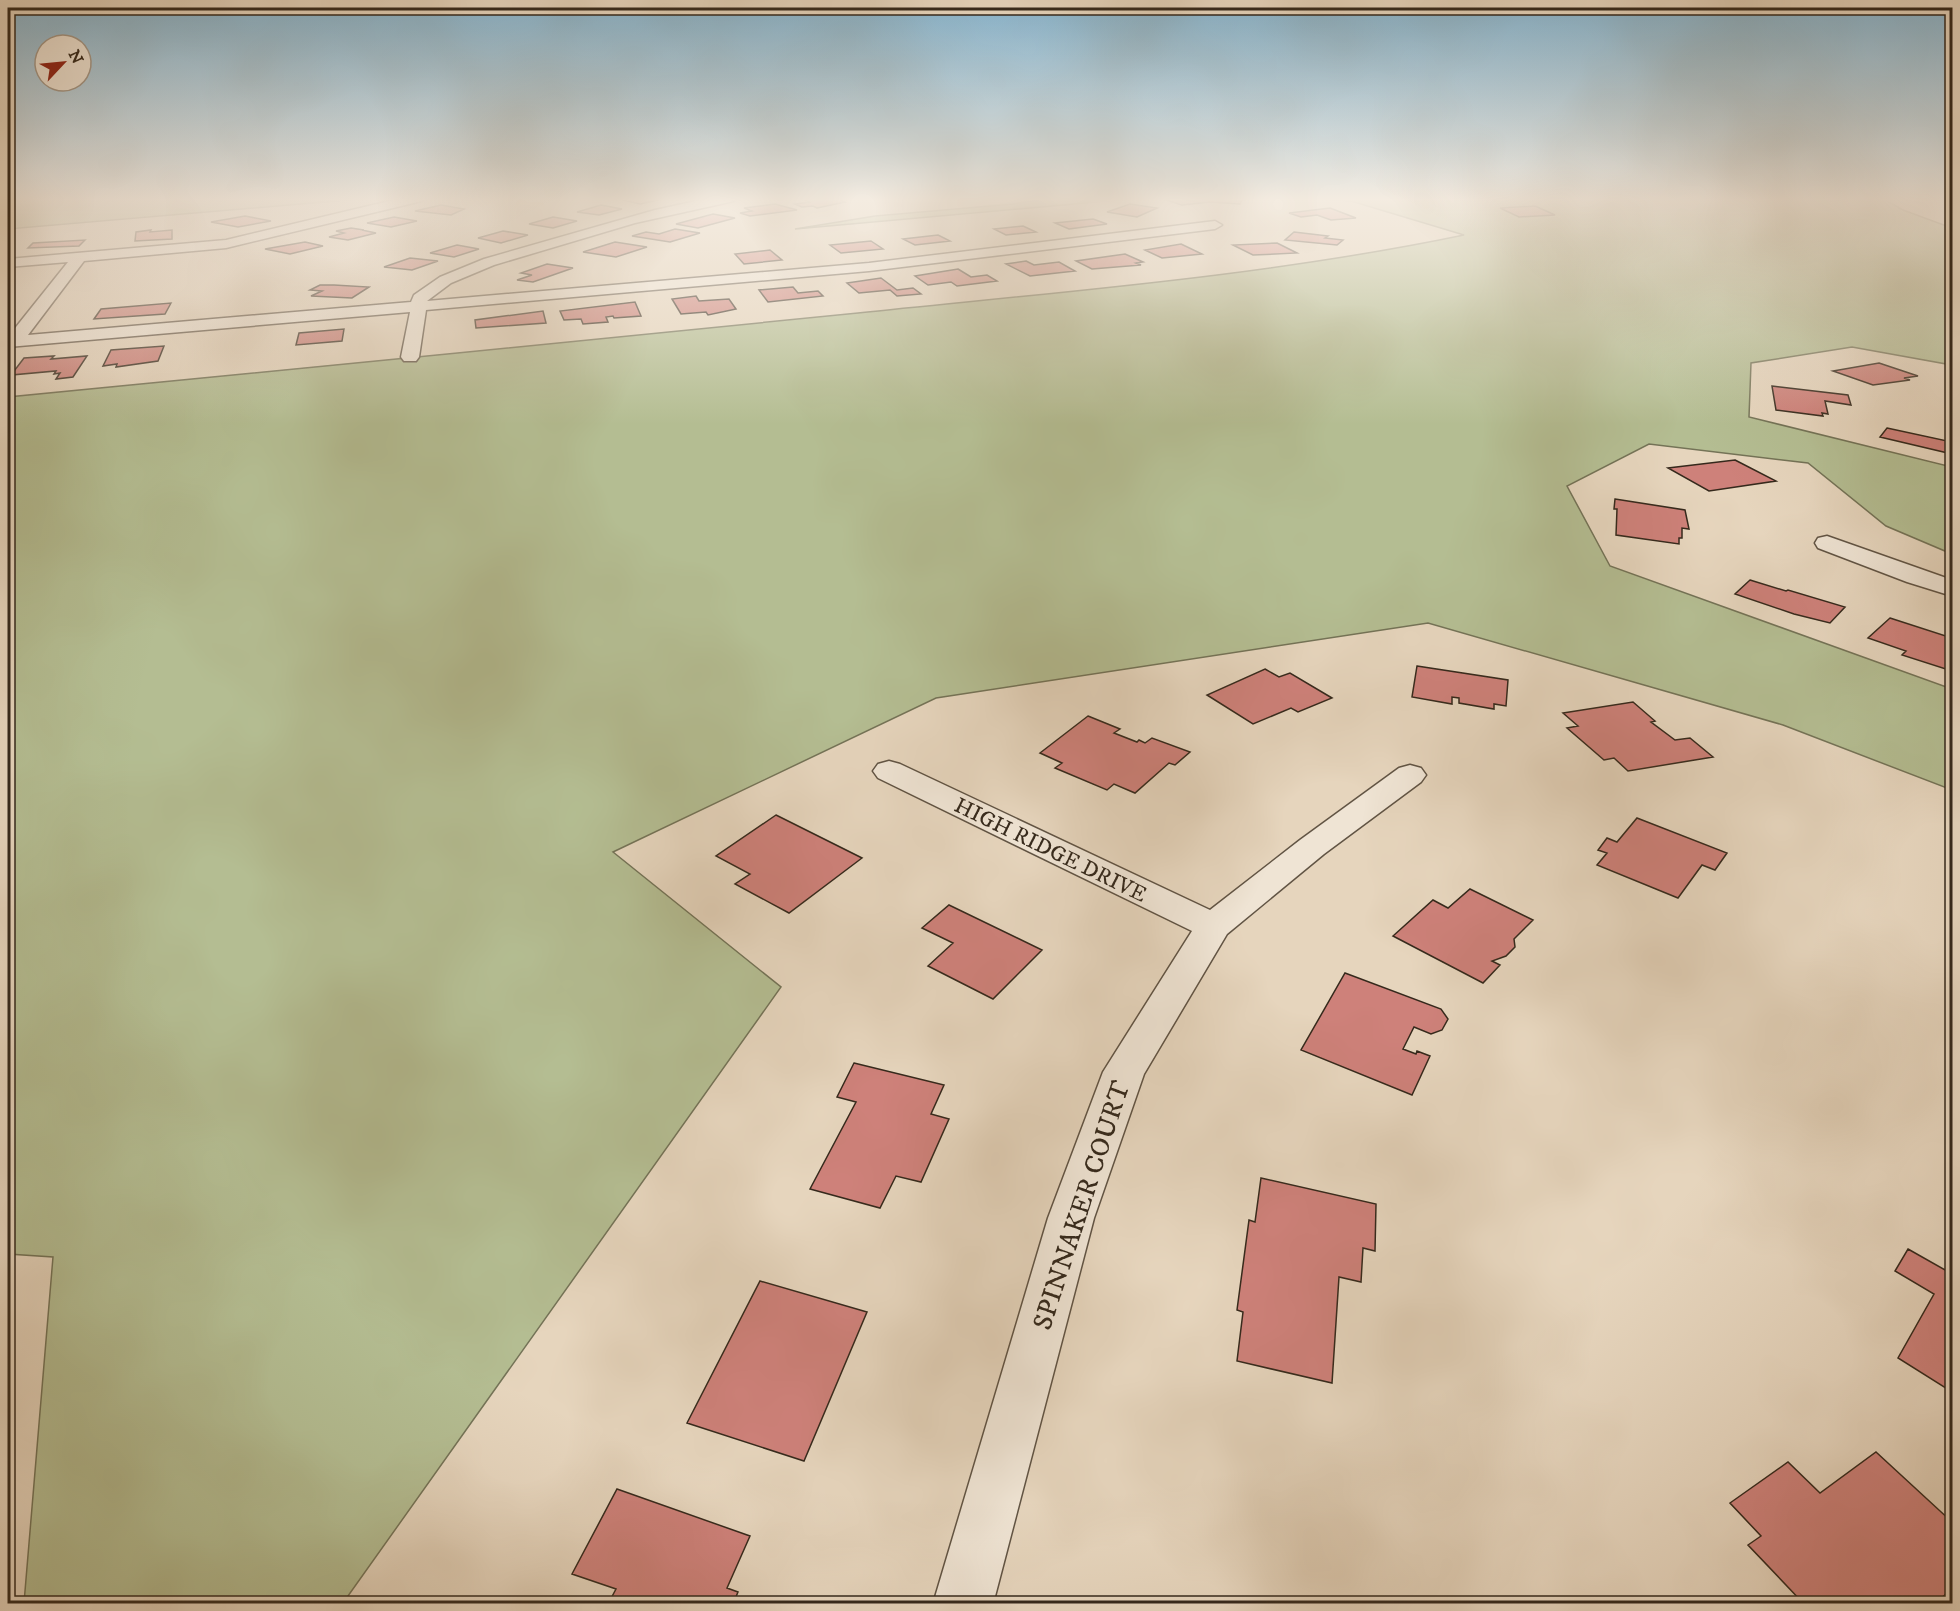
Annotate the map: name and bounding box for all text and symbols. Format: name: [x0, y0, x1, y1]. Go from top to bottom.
north arrow: [33, 33, 93, 93]
text: N: [64, 47, 87, 67]
street label: HIGH RIDGE DRIVE: [950, 792, 1151, 909]
street label: SPINNAKER COURT: [1026, 1076, 1138, 1334]

